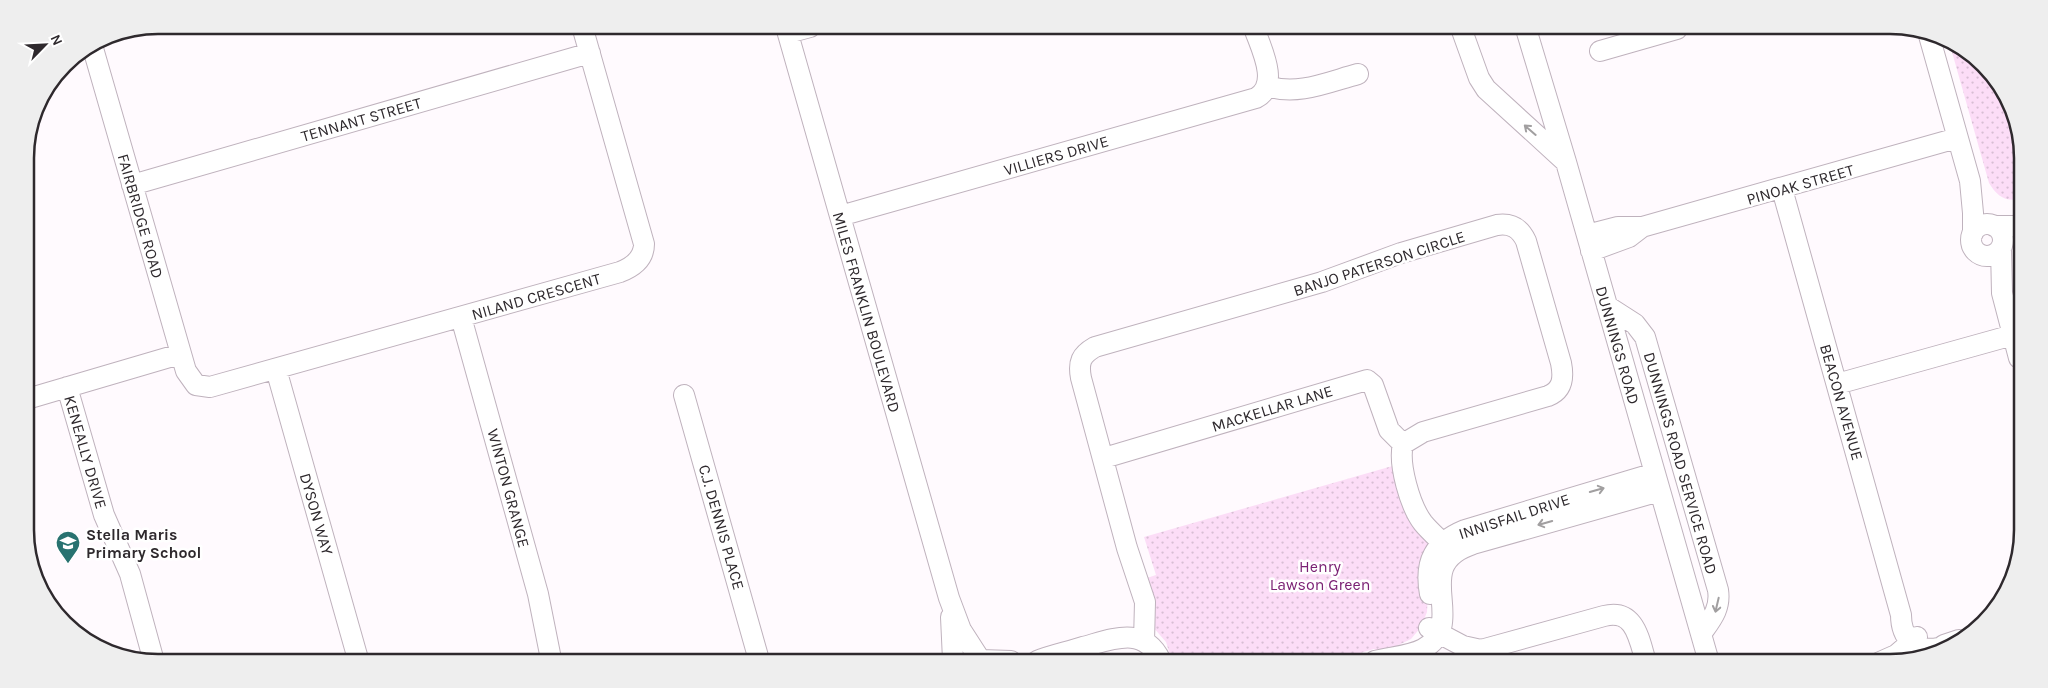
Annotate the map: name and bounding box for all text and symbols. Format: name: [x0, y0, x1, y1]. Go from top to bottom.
north arrow: [20, 20, 70, 70]
text: N: [47, 32, 66, 48]
street label: TENNANT STREET: [299, 93, 424, 146]
one-way arrow: [1523, 124, 1536, 136]
street label: VILLIERS DRIVE: [1002, 131, 1111, 179]
street label: FAIRBRIDGE ROAD: [114, 152, 167, 281]
street label: PINOAK STREET: [1744, 160, 1856, 209]
street label: MILES FRANKLIN BOULEVARD: [829, 210, 904, 415]
street label: BANJO PATERSON CIRCLE: [1291, 227, 1467, 300]
street label: NILAND CRESCENT: [469, 269, 603, 324]
street label: DUNNINGS ROAD: [1592, 284, 1643, 406]
street label: BEACON AVENUE: [1816, 342, 1867, 462]
street label: DUNNINGS ROAD SERVICE ROAD: [1640, 350, 1721, 576]
street label: MACKELLAR LANE: [1209, 381, 1335, 436]
street label: KENEALLY DRIVE: [60, 393, 111, 511]
street label: WINTON GRANGE: [484, 427, 534, 550]
street label: C.J. DENNIS PLACE: [695, 462, 748, 592]
street label: DYSON WAY: [296, 471, 337, 558]
one-way arrow: [1588, 485, 1604, 495]
street label: INNISFAIL DRIVE: [1456, 490, 1572, 543]
one-way arrow: [1538, 519, 1554, 528]
place label: Stella Maris Primary School: [86, 525, 201, 562]
school or university icon: Stella Maris Primary School: [55, 530, 81, 564]
park label: Henry Lawson Green: [1270, 557, 1370, 594]
one-way arrow: [1712, 597, 1721, 613]

